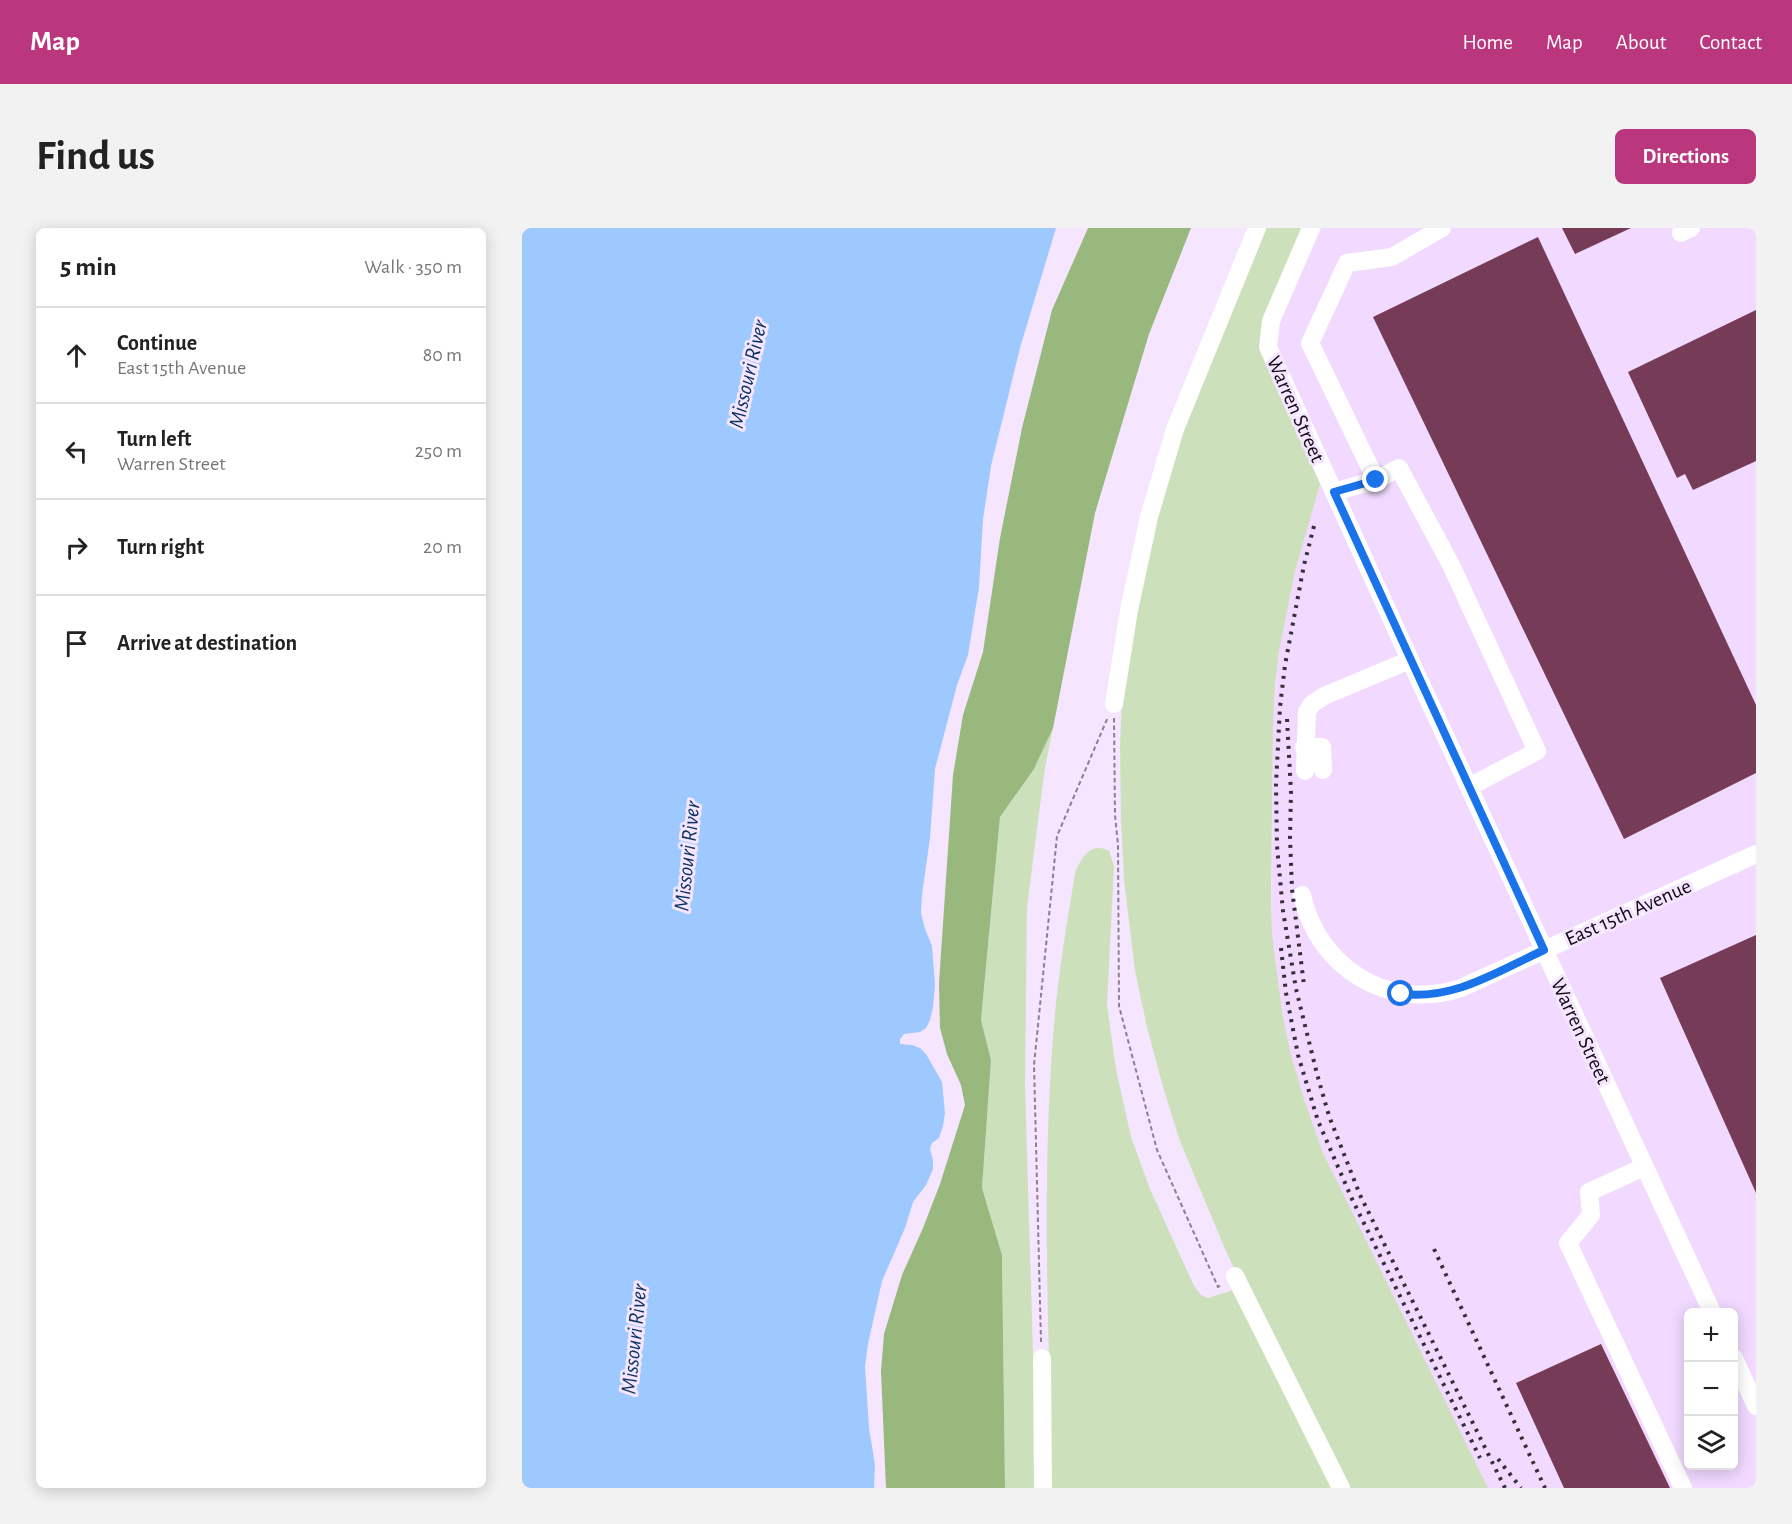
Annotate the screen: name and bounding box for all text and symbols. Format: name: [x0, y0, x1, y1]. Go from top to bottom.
text: Map: [30, 28, 80, 56]
text: Home: [1462, 32, 1513, 53]
text: Map: [1546, 32, 1583, 53]
text: About: [1616, 32, 1666, 53]
text: Contact: [1699, 32, 1762, 53]
button: Directions: [1615, 129, 1756, 184]
text: Find us: [36, 135, 155, 177]
text: 5 min: [60, 254, 117, 280]
text: Walk · 350 m: [364, 257, 462, 277]
water label: Missouri River: [725, 317, 771, 430]
text: Continue: [117, 332, 197, 354]
icon: ahead: [60, 339, 93, 372]
text: 80 m: [423, 345, 462, 365]
street label: Warren Street: [1263, 353, 1328, 466]
text: East 15th Avenue: [117, 358, 246, 378]
text: Turn left: [117, 428, 191, 450]
icon: left: [60, 435, 93, 468]
text: 250 m: [415, 441, 462, 461]
text: Warren Street: [117, 454, 226, 474]
route end: [1362, 466, 1388, 492]
icon: right: [60, 531, 93, 564]
text: Turn right: [117, 536, 204, 558]
text: 20 m: [423, 537, 462, 557]
icon: arrive: [60, 627, 93, 660]
text: Arrive at destination: [117, 632, 297, 654]
water label: Missouri River: [670, 799, 704, 912]
street label: East 15th Avenue: [1562, 875, 1694, 950]
street label: Warren Street: [1547, 975, 1614, 1088]
route start: [1387, 980, 1413, 1006]
water label: Missouri River: [617, 1282, 651, 1395]
map controls: [1684, 1308, 1738, 1470]
button: +: [1684, 1308, 1738, 1362]
button: −: [1684, 1362, 1738, 1416]
button: layers: [1684, 1416, 1738, 1470]

